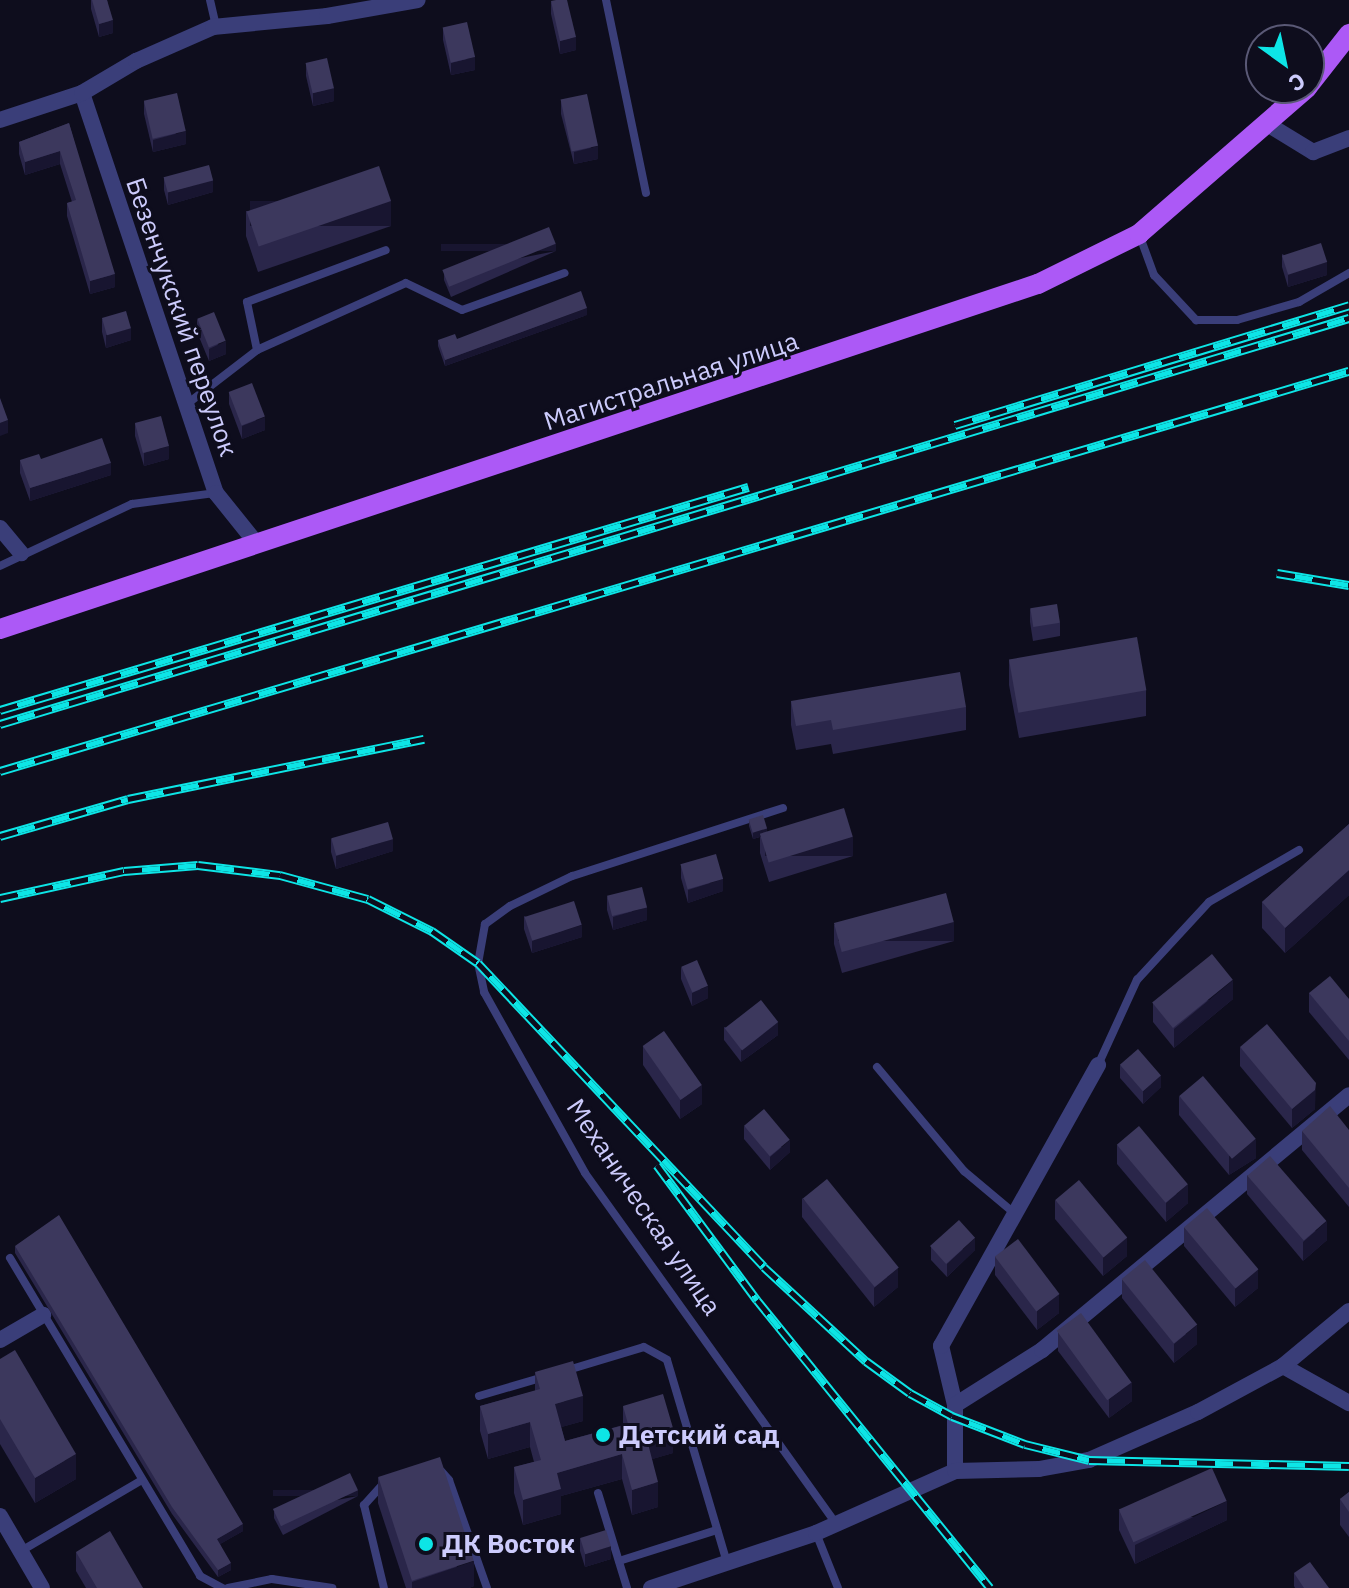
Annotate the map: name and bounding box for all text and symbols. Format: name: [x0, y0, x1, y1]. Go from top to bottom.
north arrow: [1245, 24, 1325, 104]
text: С: [1283, 67, 1311, 99]
street label: Безенчукский переулок: [120, 173, 244, 461]
street label: Магистральная улица: [540, 325, 802, 437]
street label: Механическая улица: [560, 1093, 728, 1321]
place label: Детский сад: [619, 1419, 779, 1451]
marker: Детский сад: [594, 1426, 612, 1444]
place label: ДК Восток: [442, 1528, 575, 1560]
marker: ДК Восток: [417, 1535, 435, 1553]

